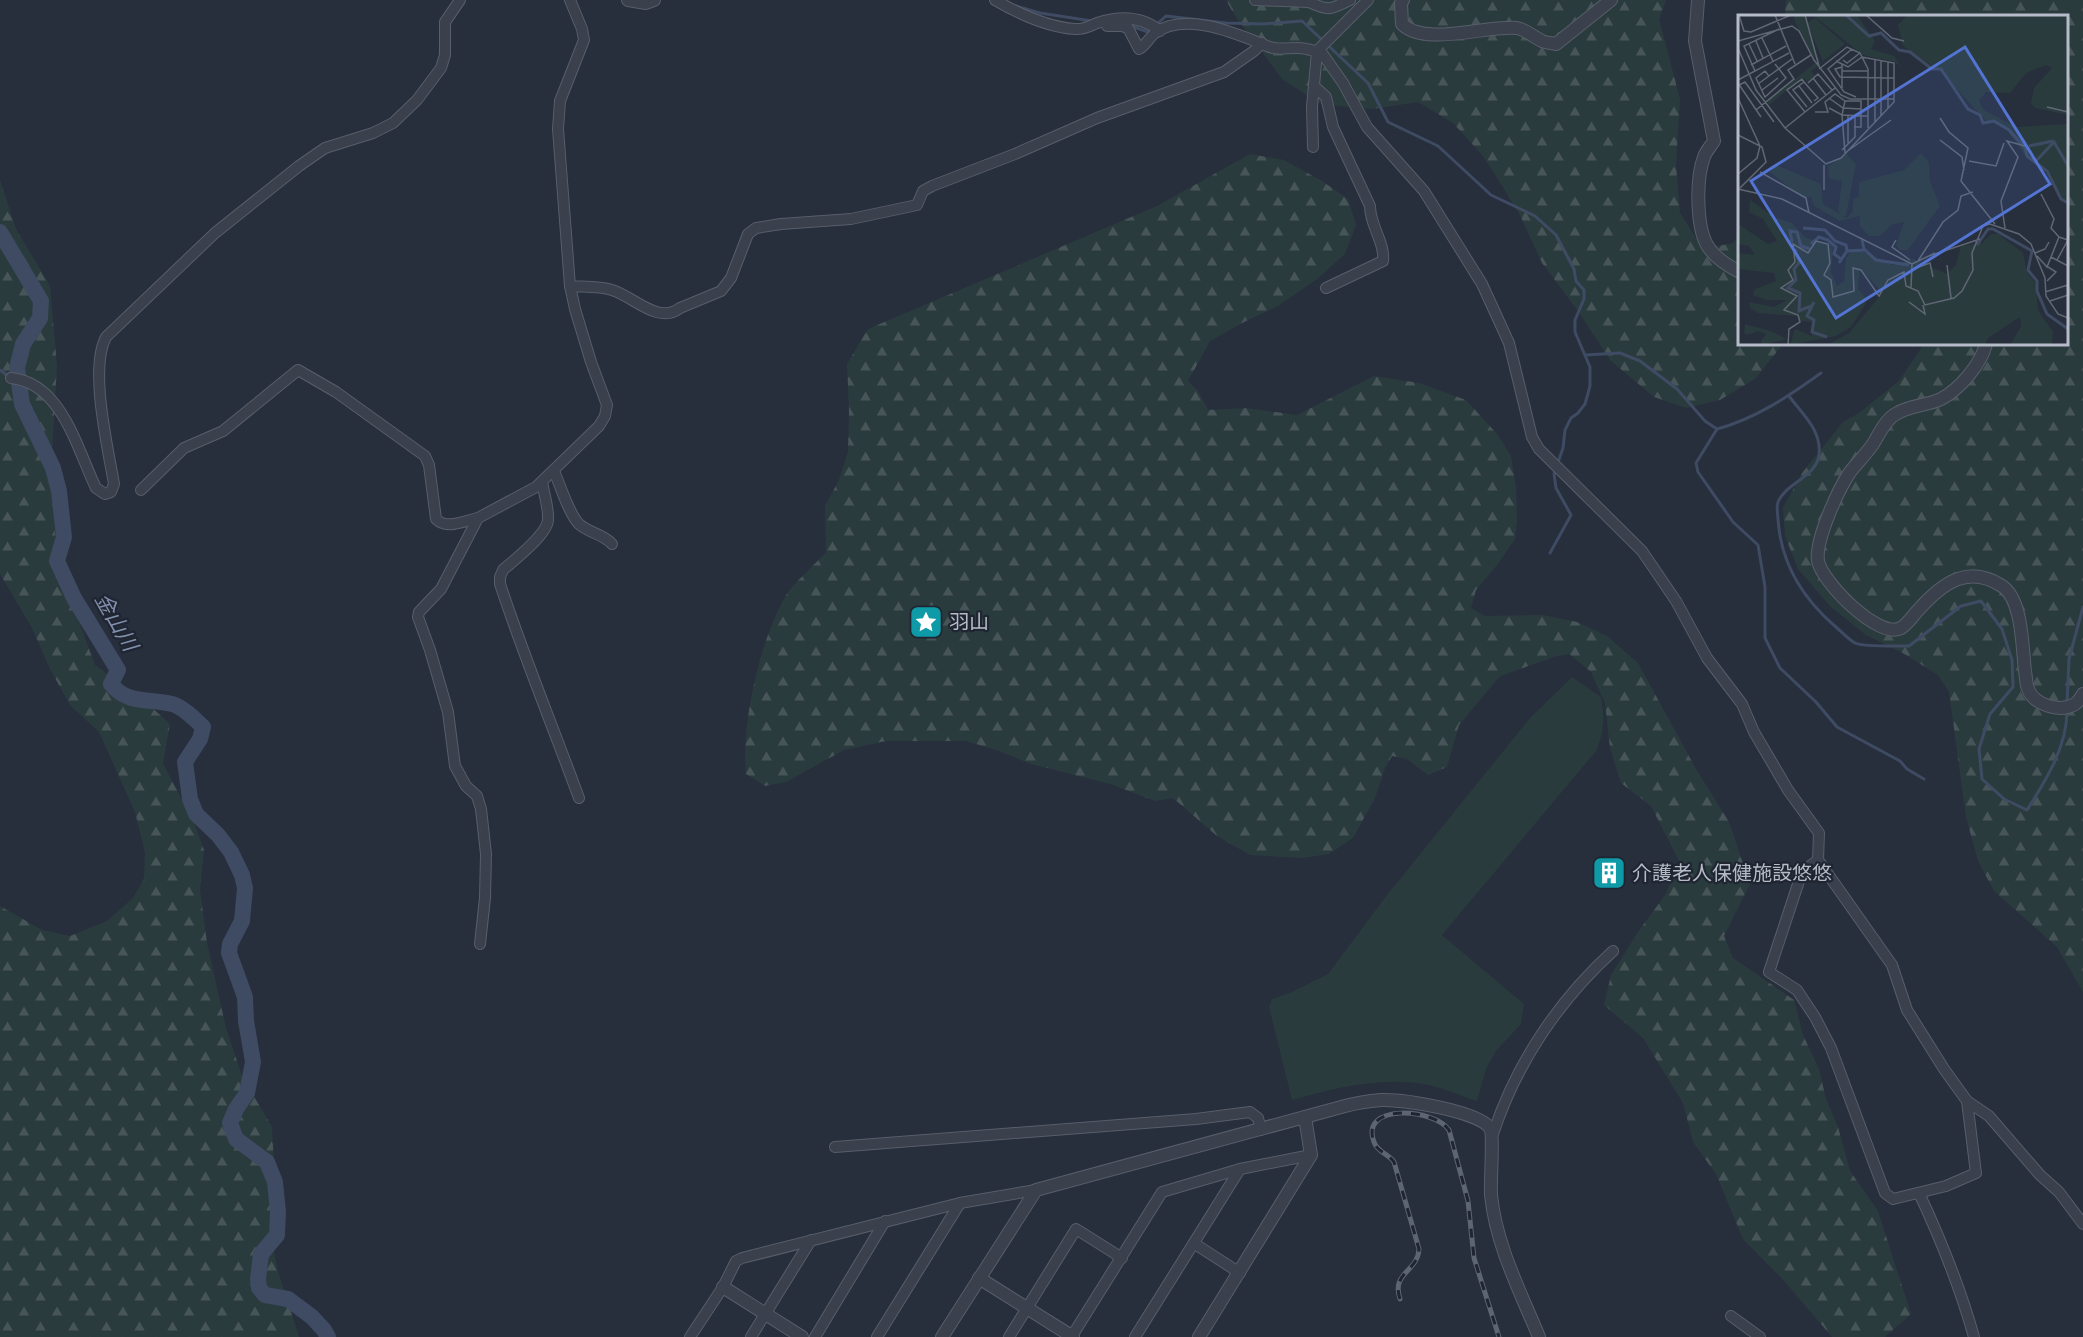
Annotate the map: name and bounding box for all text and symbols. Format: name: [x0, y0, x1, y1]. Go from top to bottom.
inset map: [1738, 15, 2068, 345]
water label: 金山川: [89, 588, 144, 658]
place icon: 羽山: [908, 604, 944, 640]
place label: 羽山: [949, 610, 989, 634]
building icon: 介護老人保健施設悠悠: [1591, 855, 1627, 891]
place label: 介護老人保健施設悠悠: [1632, 861, 1832, 885]

